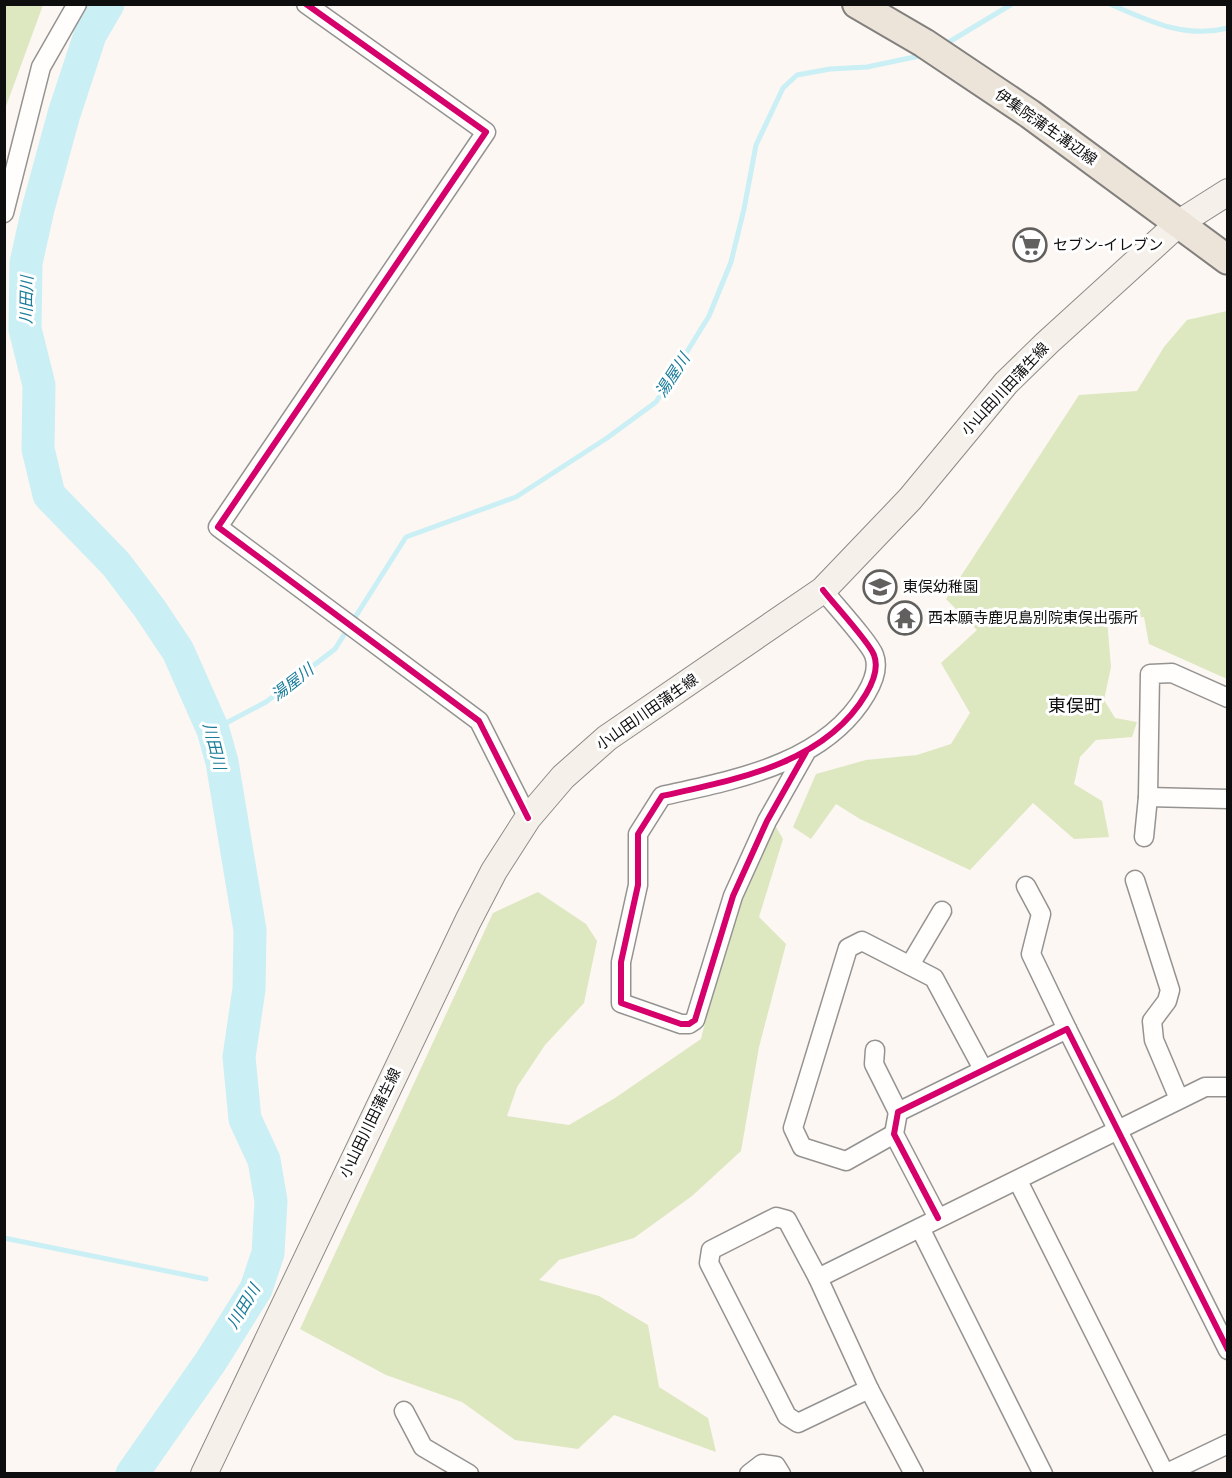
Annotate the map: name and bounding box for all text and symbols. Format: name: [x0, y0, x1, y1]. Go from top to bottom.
street label: 伊集院蒲生溝辺線: [992, 83, 1102, 169]
supermarket icon: セブン-イレブン: [1012, 227, 1048, 263]
place label: セブン-イレブン: [1053, 233, 1163, 254]
water label: 川田川: [13, 274, 37, 324]
street label: 小山田川田蒲生線: [955, 337, 1053, 439]
water label: 湯屋川: [648, 346, 695, 401]
school or university icon: 東俣幼稚園: [862, 569, 898, 605]
place label: 東俣幼稚園: [903, 575, 978, 596]
temple icon: 西本願寺鹿児島別院東俣出張所: [887, 600, 923, 636]
place label: 西本願寺鹿児島別院東俣出張所: [928, 606, 1138, 627]
water label: 湯屋川: [265, 656, 319, 705]
street label: 小山田川田蒲生線: [591, 668, 701, 754]
district label: 東俣町: [1048, 691, 1102, 717]
water label: 川田川: [199, 720, 234, 774]
street label: 小山田川田蒲生線: [333, 1064, 404, 1181]
water label: 川田川: [219, 1277, 266, 1332]

